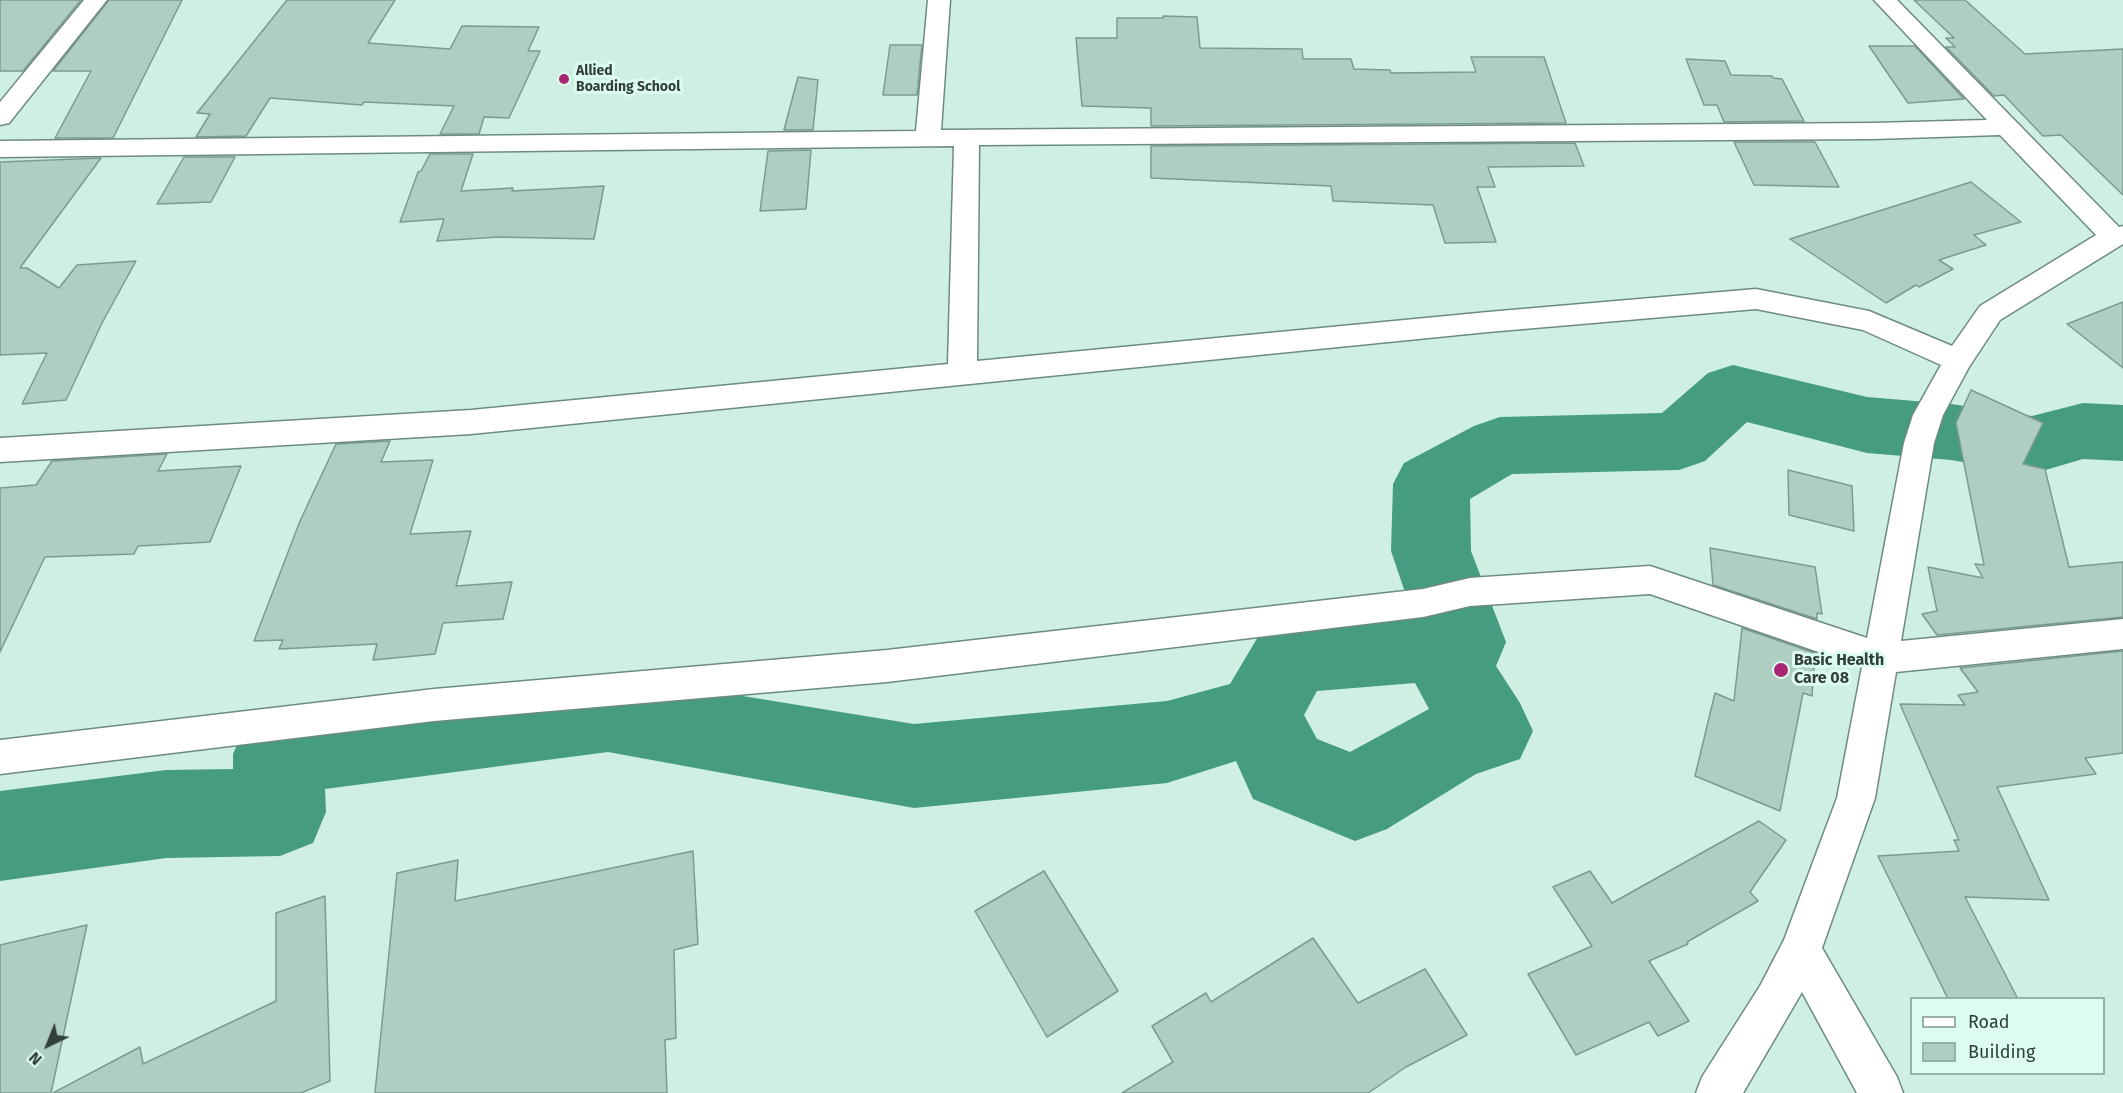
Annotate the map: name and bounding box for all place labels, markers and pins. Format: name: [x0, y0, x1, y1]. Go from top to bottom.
place label: Allied Boarding School: [576, 63, 680, 96]
marker: Allied Boarding School: [557, 72, 571, 86]
place label: Basic Health Care 08: [1794, 651, 1884, 689]
marker: Basic Health Care 08: [1772, 661, 1790, 679]

